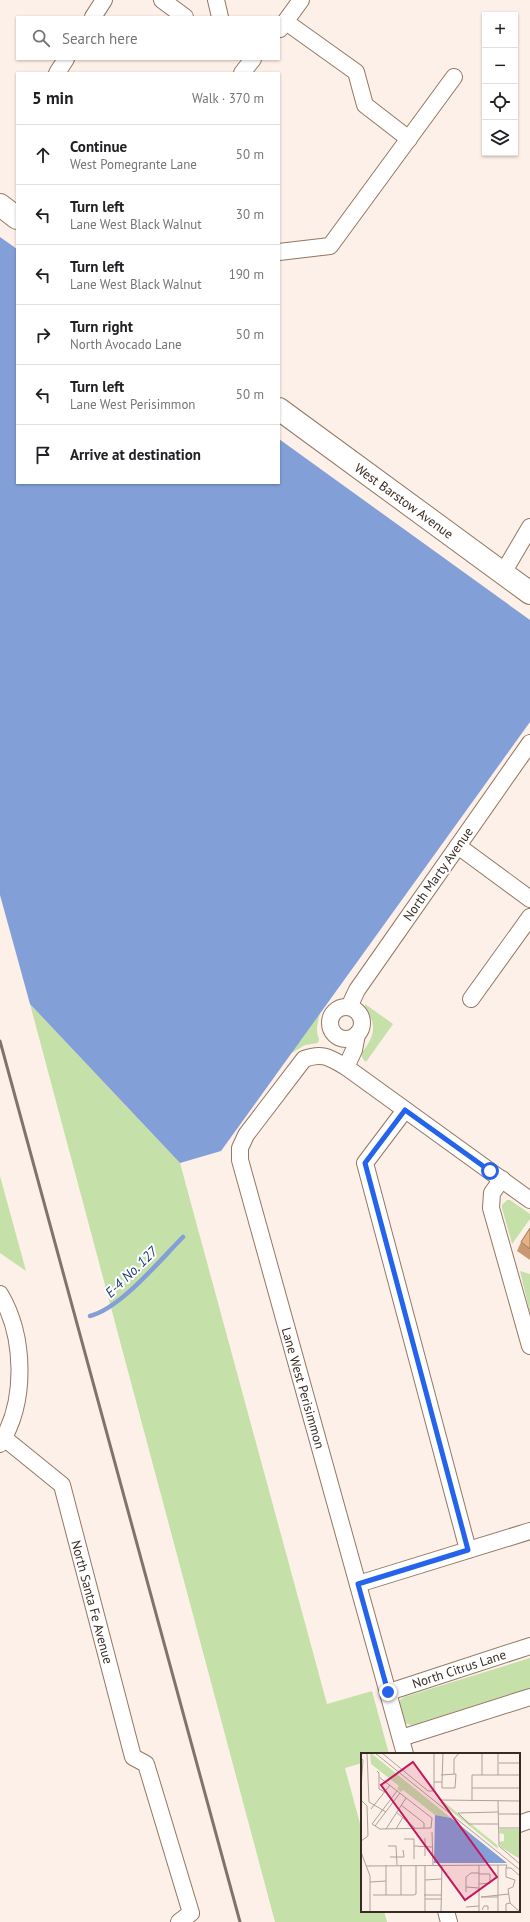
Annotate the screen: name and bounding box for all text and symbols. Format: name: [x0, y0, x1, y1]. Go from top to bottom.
map controls: [482, 12, 518, 156]
button: +: [482, 12, 518, 48]
search box: [16, 16, 280, 60]
icon: search: [30, 27, 52, 49]
text: Search here: [62, 29, 138, 48]
button: −: [482, 48, 518, 84]
button: locate: [482, 84, 518, 120]
text: 5 min: [32, 87, 73, 109]
text: Walk · 370 m: [192, 90, 264, 107]
button: layers: [482, 120, 518, 156]
text: Continue: [70, 137, 127, 156]
icon: ahead: [32, 144, 54, 166]
text: 50 m: [236, 146, 264, 163]
text: West Pomegrante Lane: [70, 156, 197, 173]
text: Turn left: [70, 197, 124, 216]
icon: left: [32, 204, 54, 226]
text: 30 m: [236, 206, 264, 223]
text: Lane West Black Walnut: [70, 216, 202, 233]
text: Turn left: [70, 257, 124, 276]
icon: left: [32, 264, 54, 286]
text: 190 m: [229, 266, 264, 283]
text: Lane West Black Walnut: [70, 276, 202, 293]
text: Turn right: [70, 317, 133, 336]
icon: right: [32, 324, 54, 346]
text: 50 m: [236, 326, 264, 343]
text: North Avocado Lane: [70, 336, 182, 353]
text: Turn left: [70, 377, 124, 396]
icon: left: [32, 384, 54, 406]
text: 50 m: [236, 386, 264, 403]
text: Lane West Perisimmon: [70, 396, 195, 413]
icon: arrive: [32, 444, 54, 466]
text: Arrive at destination: [70, 445, 201, 464]
street label: West Barstow Avenue: [351, 459, 457, 543]
street label: North Marty Avenue: [399, 824, 477, 924]
route start: [481, 1162, 499, 1180]
water label: E-4 No. 127: [101, 1241, 162, 1301]
street label: Lane West Perisimmon: [278, 1325, 328, 1451]
street label: North Santa Fe Avenue: [67, 1538, 117, 1666]
street label: North Citrus Lane: [410, 1646, 508, 1692]
route end: [379, 1683, 397, 1701]
inset map: [361, 1753, 520, 1912]

